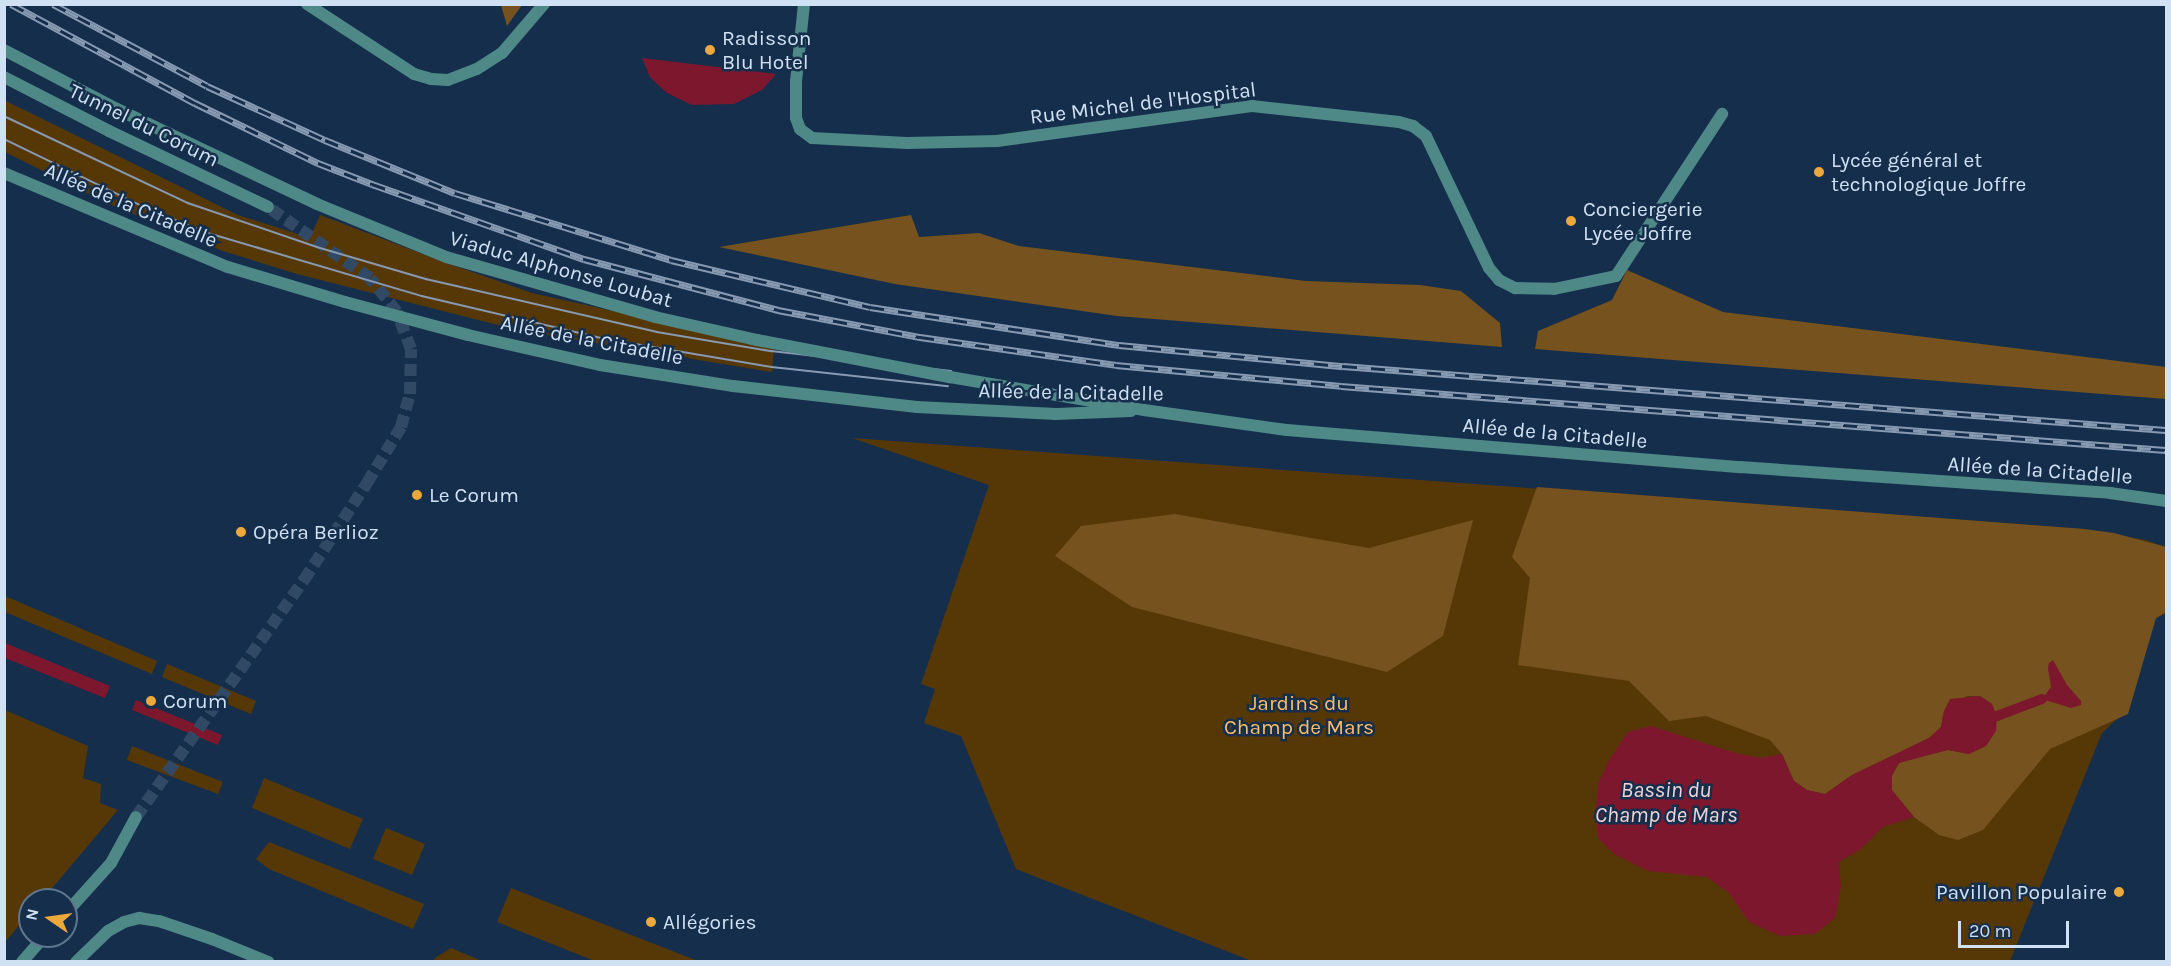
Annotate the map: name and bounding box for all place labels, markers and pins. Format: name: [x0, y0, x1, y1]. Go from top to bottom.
place label: Radisson Blu Hotel: [722, 25, 811, 75]
marker: Radisson Blu Hotel: [703, 43, 717, 57]
place label: Lycée général et technologique Joffre: [1831, 147, 2026, 197]
marker: Lycée général et technologique Joffre: [1812, 165, 1826, 179]
place label: Conciergerie Lycée Joffre: [1583, 196, 1702, 246]
marker: Conciergerie Lycée Joffre: [1564, 214, 1578, 228]
place label: Le Corum: [429, 482, 519, 508]
marker: Le Corum: [410, 488, 424, 502]
place label: Opéra Berlioz: [253, 519, 379, 545]
marker: Opéra Berlioz: [234, 525, 248, 539]
place label: Corum: [163, 688, 227, 714]
marker: Corum: [144, 694, 158, 708]
place label: Pavillon Populaire: [1936, 879, 2107, 905]
marker: Pavillon Populaire: [2112, 885, 2126, 899]
place label: Allégories: [663, 909, 757, 935]
marker: Allégories: [644, 915, 658, 929]

